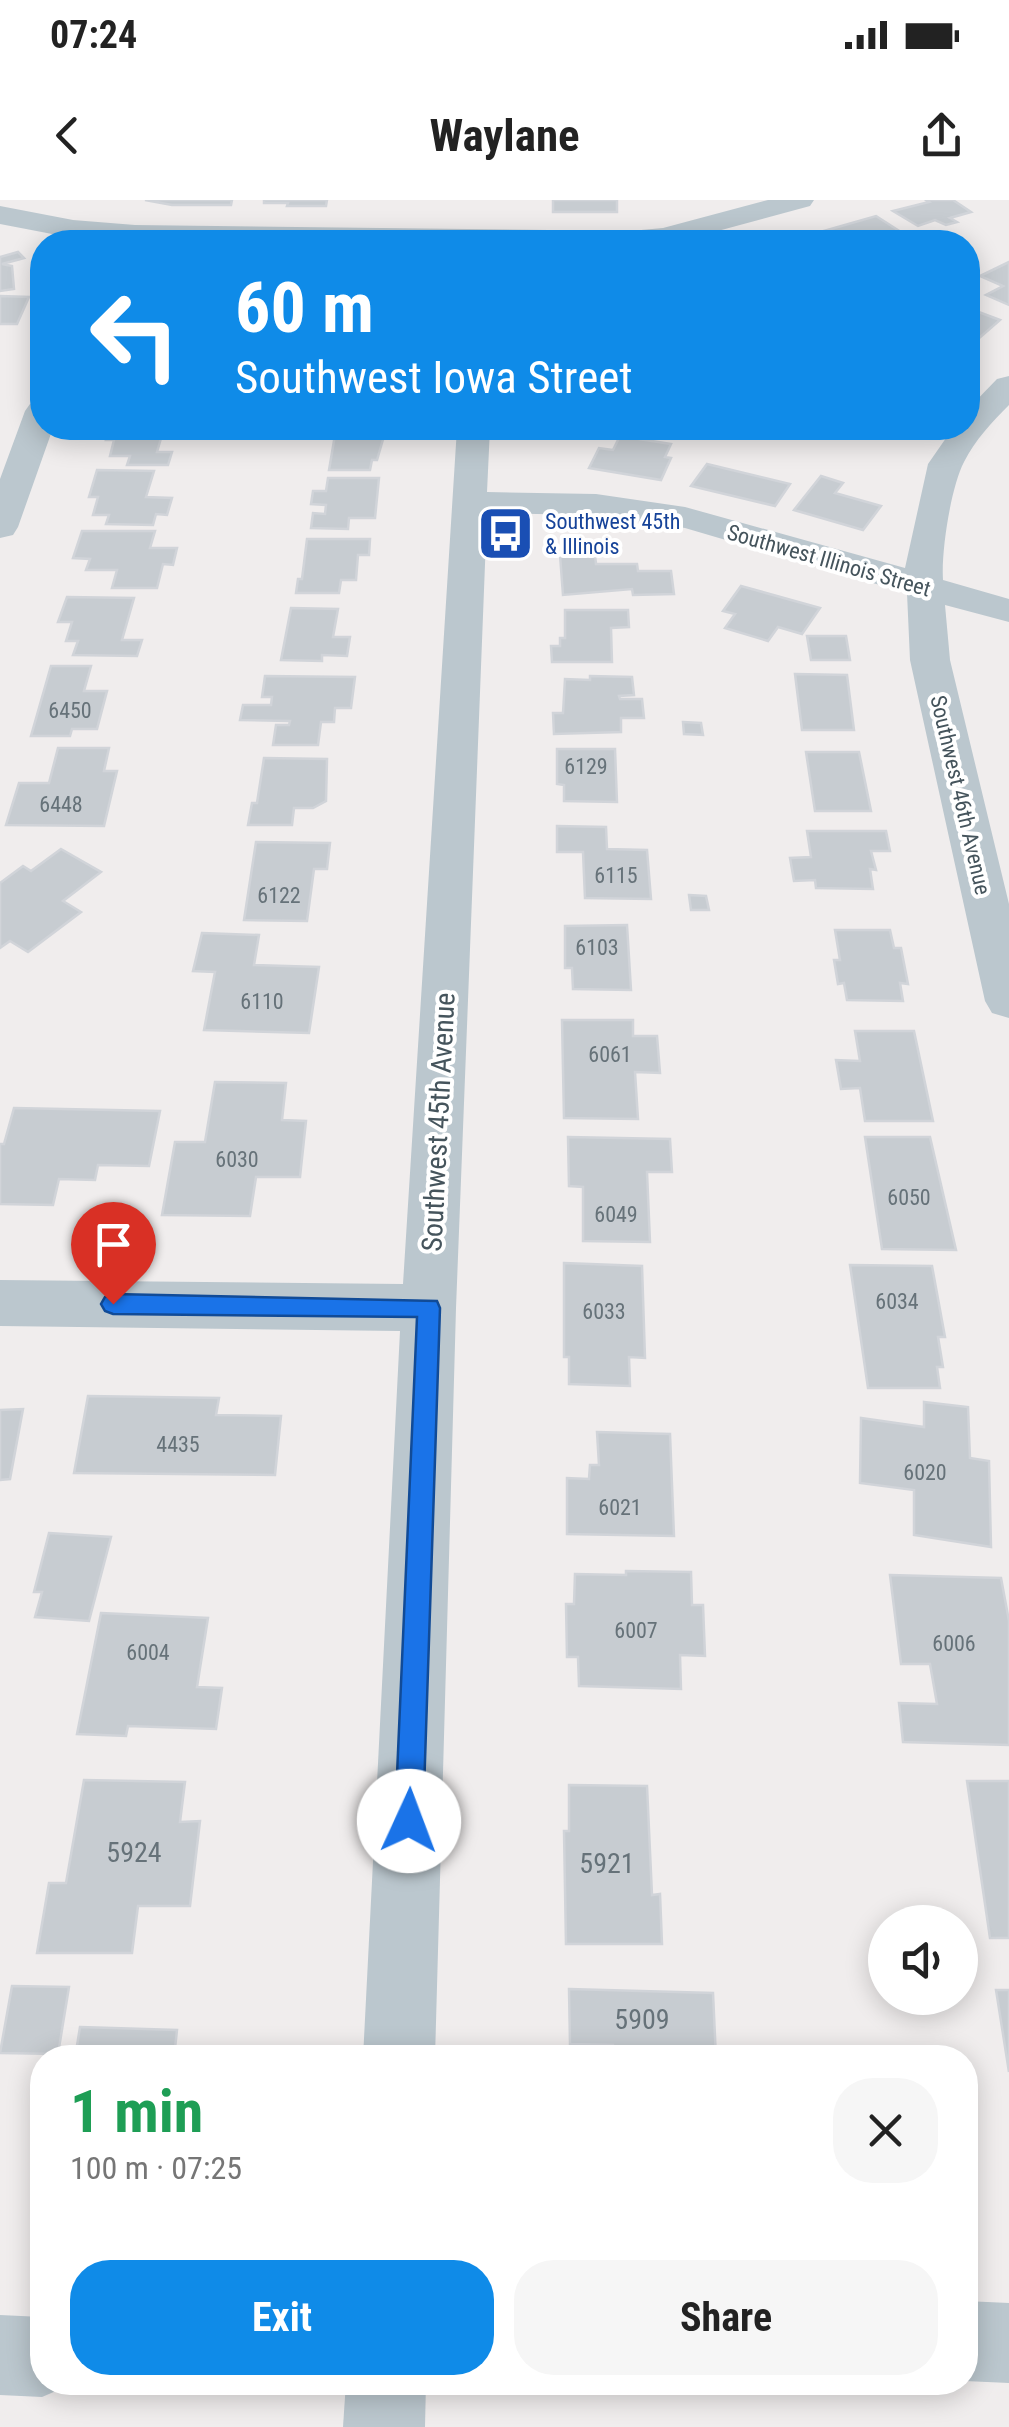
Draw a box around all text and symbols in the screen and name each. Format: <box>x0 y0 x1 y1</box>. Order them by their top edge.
text: 07:24 <box>50 13 137 57</box>
icon: back <box>40 108 95 163</box>
icon: share <box>914 108 969 163</box>
text: Waylane <box>429 109 580 162</box>
text: 60 m <box>235 267 374 349</box>
icon: left <box>70 270 200 400</box>
text: Southwest Iowa Street <box>235 351 633 404</box>
bus stop icon: Southwest 45th & Illinois <box>476 504 536 564</box>
place label: Southwest 45th & Illinois <box>545 509 680 559</box>
street label: Southwest Illinois Street <box>724 519 933 602</box>
street label: Southwest 46th Avenue <box>925 693 996 897</box>
house number: 6450 <box>48 698 92 723</box>
house number: 6129 <box>564 754 608 779</box>
house number: 6448 <box>39 792 83 817</box>
house number: 6115 <box>594 863 638 888</box>
house number: 6122 <box>257 883 301 908</box>
house number: 6103 <box>575 935 619 960</box>
house number: 6110 <box>240 989 284 1014</box>
street label: Southwest 45th Avenue <box>415 992 462 1252</box>
house number: 6061 <box>588 1042 632 1067</box>
house number: 6030 <box>215 1147 259 1172</box>
house number: 6050 <box>887 1185 931 1210</box>
pin <box>71 1202 156 1305</box>
house number: 6049 <box>594 1202 638 1227</box>
icon: arrive <box>86 1217 141 1272</box>
house number: 6034 <box>875 1289 919 1314</box>
house number: 6033 <box>582 1299 626 1324</box>
house number: 4435 <box>156 1432 200 1457</box>
house number: 6020 <box>903 1460 947 1485</box>
house number: 6021 <box>598 1495 642 1520</box>
house number: 6007 <box>614 1618 658 1643</box>
house number: 6006 <box>932 1631 976 1656</box>
house number: 6004 <box>126 1640 170 1665</box>
position arrow <box>357 1769 461 1873</box>
house number: 5924 <box>106 1836 162 1869</box>
house number: 5921 <box>579 1847 635 1880</box>
map controls <box>868 1905 978 2015</box>
button: sound <box>868 1905 978 2015</box>
house number: 5909 <box>614 2003 670 2036</box>
text: 1 min <box>70 2076 203 2147</box>
button: close <box>833 2078 938 2183</box>
text: 100 m · 07:25 <box>70 2149 242 2187</box>
button: Exit <box>70 2260 494 2375</box>
button: Share <box>514 2260 938 2375</box>

